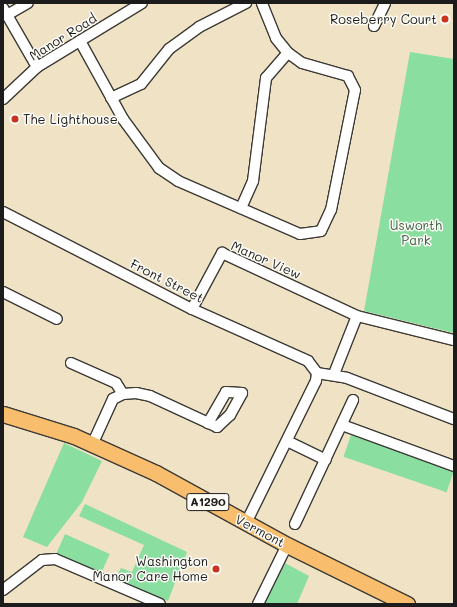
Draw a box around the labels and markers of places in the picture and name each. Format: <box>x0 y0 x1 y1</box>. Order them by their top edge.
place label: Roseberry Court <box>330 11 437 27</box>
marker: Roseberry Court <box>440 14 450 24</box>
place label: The Lighthouse <box>23 111 118 127</box>
marker: The Lighthouse <box>10 114 20 124</box>
place label: Washington Manor Care Home <box>92 554 208 585</box>
marker: Washington Manor Care Home <box>211 564 221 574</box>

